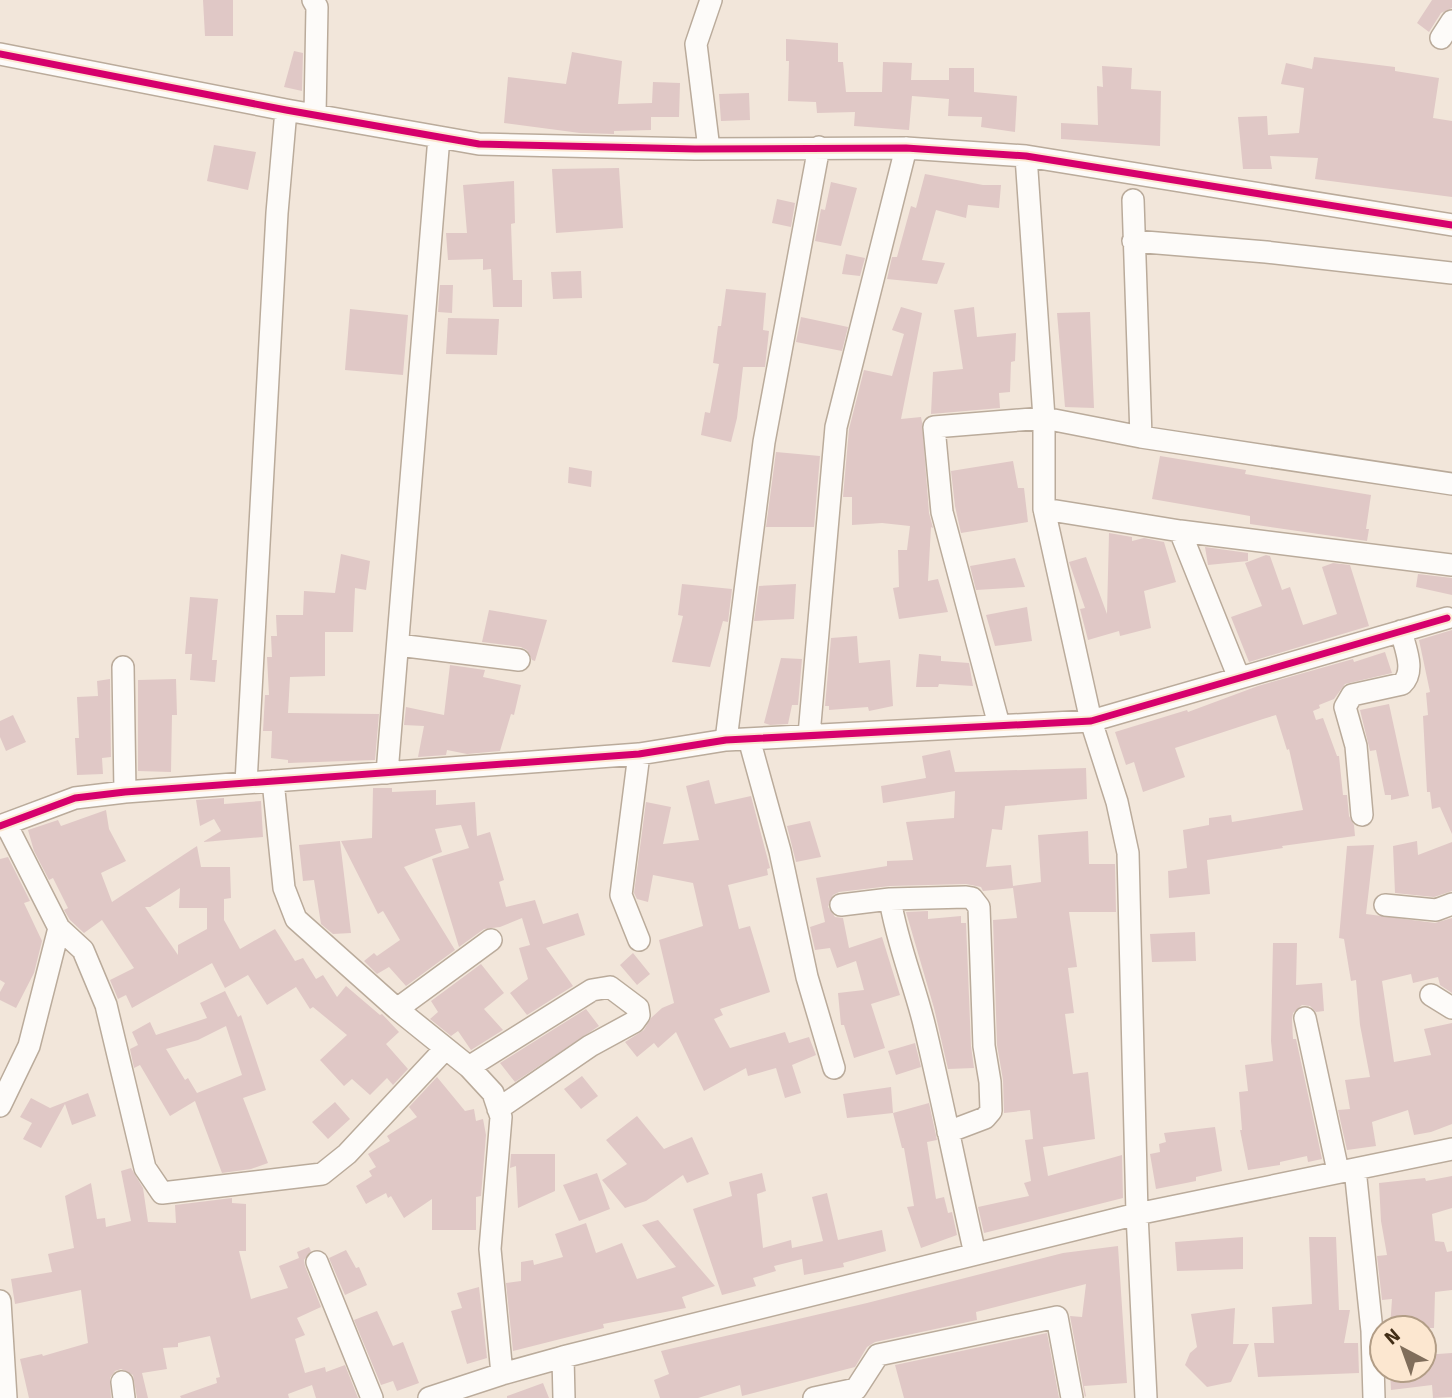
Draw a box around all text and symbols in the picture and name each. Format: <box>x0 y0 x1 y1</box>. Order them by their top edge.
north arrow <box>1368 1314 1438 1384</box>
text: N <box>1380 1324 1405 1350</box>

